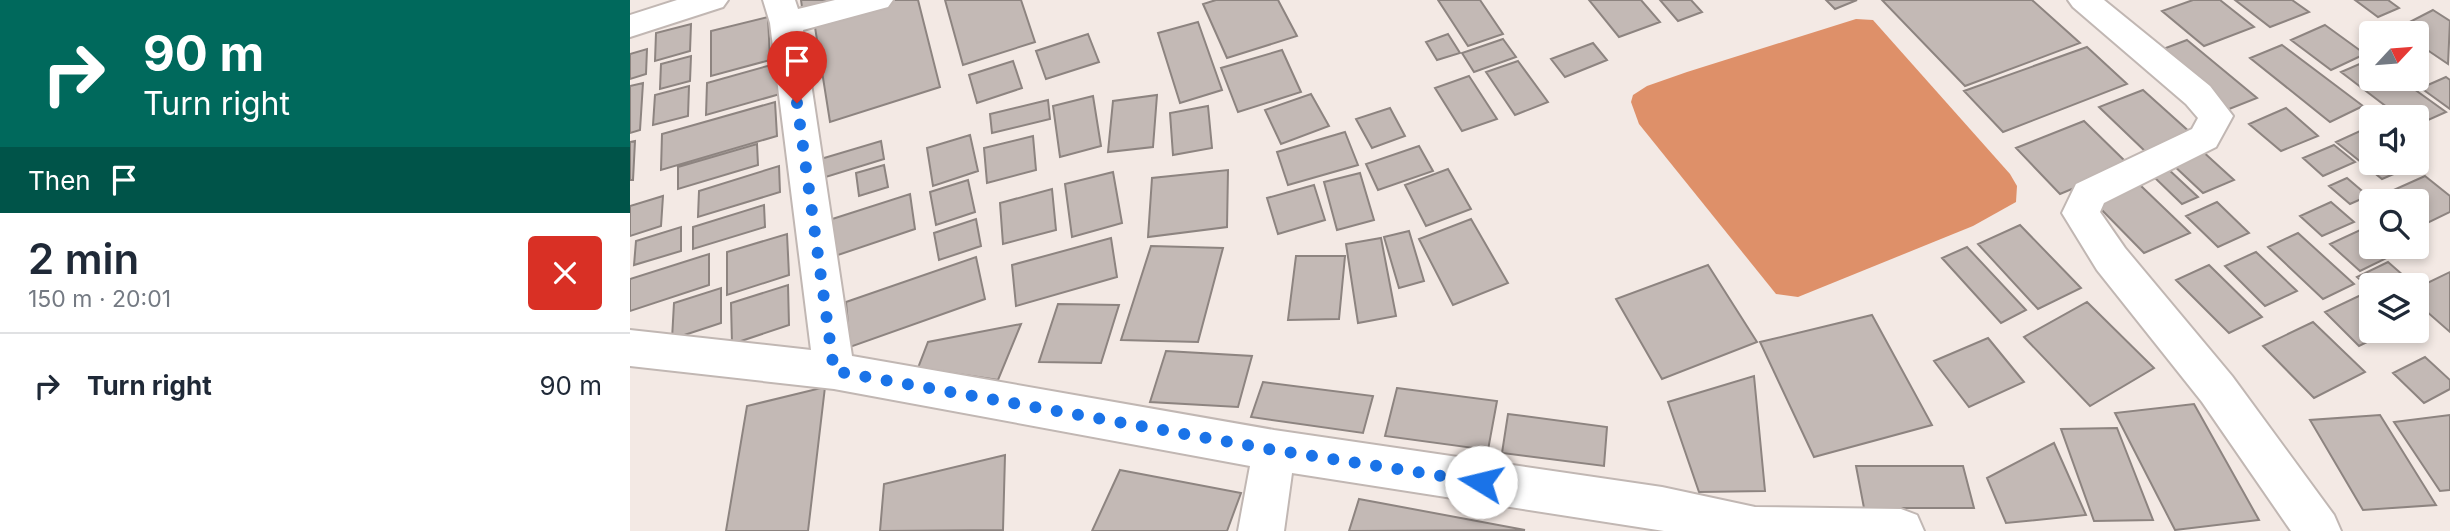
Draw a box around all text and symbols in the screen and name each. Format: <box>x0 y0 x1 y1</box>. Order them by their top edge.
north arrow <box>2359 21 2429 91</box>
map controls <box>2359 21 2429 343</box>
text: 90 m <box>143 24 264 83</box>
icon: right <box>28 28 119 119</box>
pin <box>767 31 827 103</box>
icon: arrive <box>778 42 816 80</box>
text: Turn right <box>143 84 290 123</box>
button: sound <box>2359 105 2429 175</box>
icon: arrive <box>105 161 143 199</box>
text: Then <box>28 165 91 196</box>
button: search <box>2359 189 2429 259</box>
text: 2 min <box>28 233 139 284</box>
button: close <box>528 236 602 310</box>
button: layers <box>2359 273 2429 343</box>
text: 150 m · 20:01 <box>28 285 171 313</box>
icon: right <box>28 367 66 405</box>
text: Turn right <box>87 370 212 401</box>
text: 90 m <box>539 370 602 401</box>
position arrow <box>1444 445 1518 519</box>

